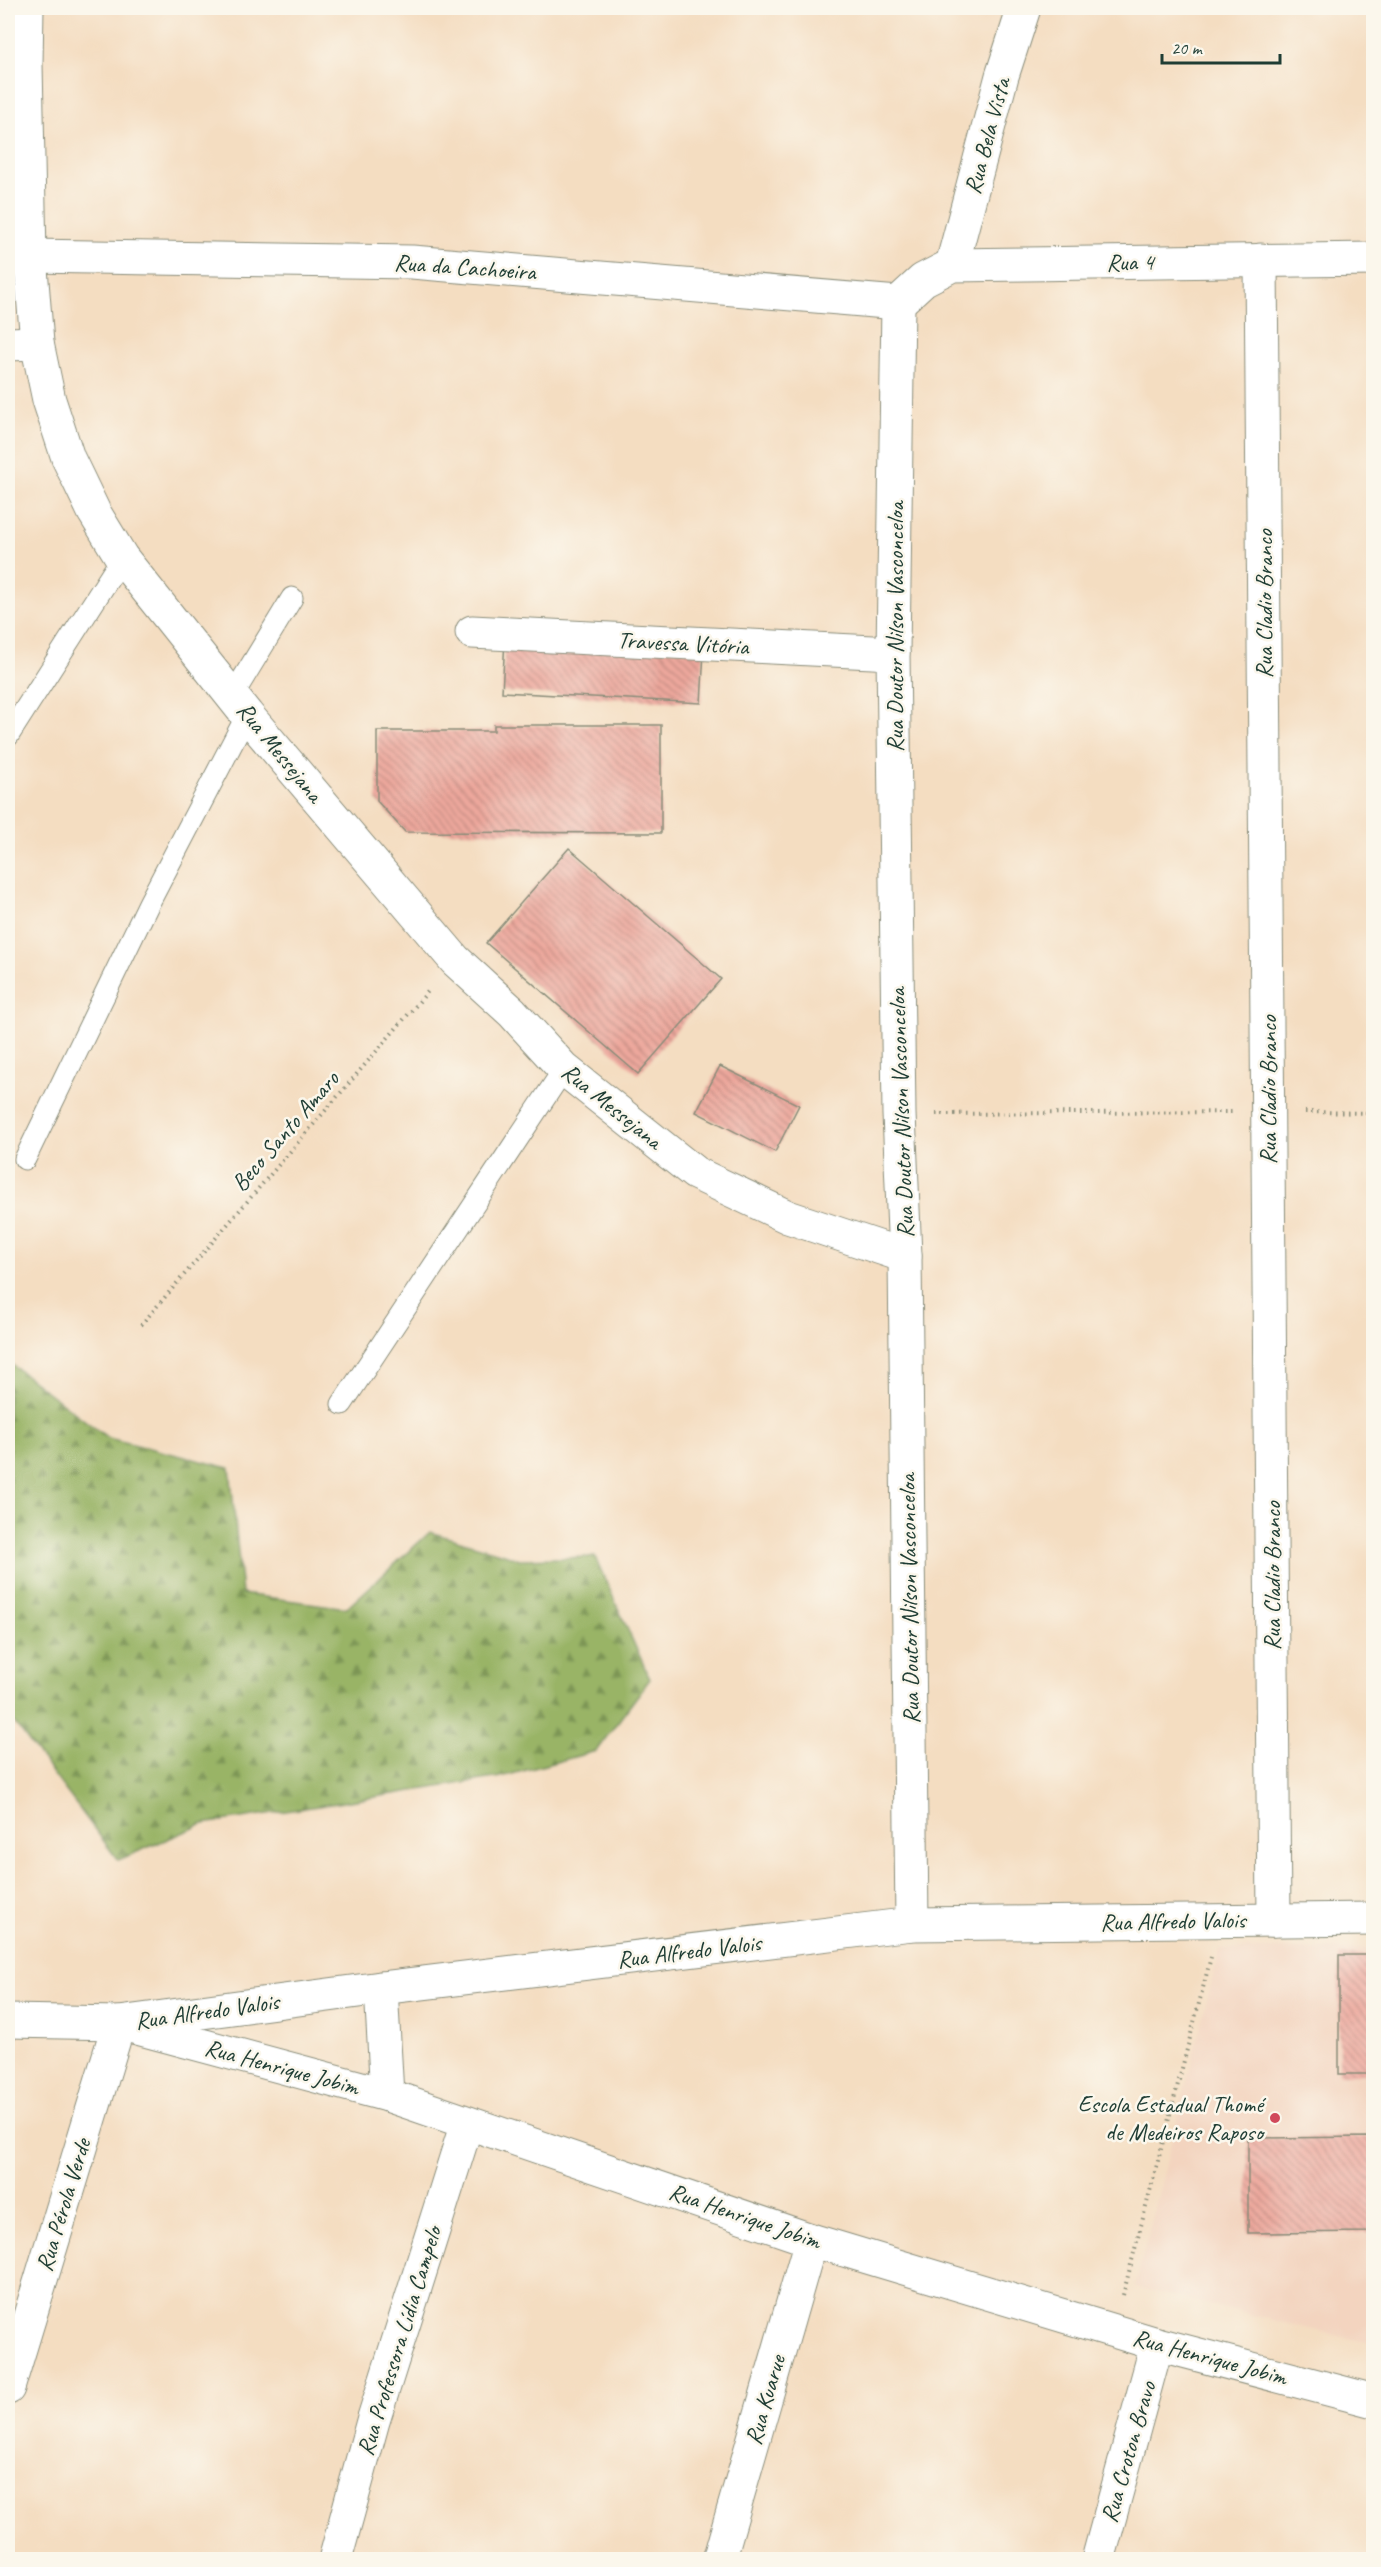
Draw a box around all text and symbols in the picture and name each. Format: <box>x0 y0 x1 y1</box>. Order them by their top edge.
scale bar <box>1162 27 1280 65</box>
text: 20 m <box>1171 37 1204 59</box>
street label: Rua Bela Vista <box>957 72 1017 197</box>
street label: Rua da Cachoeira <box>393 247 538 287</box>
street label: Rua 4 <box>1106 247 1156 277</box>
street label: Rua Doutor Nilson Vasconceloa <box>880 500 910 752</box>
street label: Rua Cladio Branco <box>1249 528 1279 678</box>
street label: Travessa Vitória <box>617 625 751 661</box>
street label: Rua Messejana <box>230 696 331 810</box>
street label: Rua Doutor Nilson Vasconceloa <box>882 985 920 1239</box>
street label: Rua Cladio Branco <box>1253 1014 1283 1164</box>
street label: Rua Messejana <box>556 1056 670 1157</box>
street label: Beco Santo Amaro <box>225 1063 346 1197</box>
street label: Rua Doutor Nilson Vasconceloa <box>892 1471 926 1724</box>
street label: Rua Cladio Branco <box>1257 1500 1287 1650</box>
street label: Rua Alfredo Valois <box>1100 1905 1248 1937</box>
street label: Rua Alfredo Valois <box>615 1927 765 1975</box>
street label: Rua Alfredo Valois <box>133 1986 283 2036</box>
street label: Rua Henrique Jobim <box>202 2032 364 2102</box>
place label: Escola Estadual Thomé de Medeiros Raposo <box>1078 2089 1267 2147</box>
marker: Escola Estadual Thomé de Medeiros Raposo <box>1268 2111 1282 2125</box>
street label: Rua Pérola Verde <box>29 2133 98 2275</box>
street label: Rua Henrique Jobim <box>665 2176 826 2256</box>
street label: Rua Professora Lídia Campelo <box>350 2220 449 2459</box>
street label: Rua Henrique Jobim <box>1130 2322 1292 2392</box>
street label: Rua Kuarue <box>738 2350 793 2448</box>
street label: Rua Croton Bravo <box>1094 2377 1163 2526</box>

